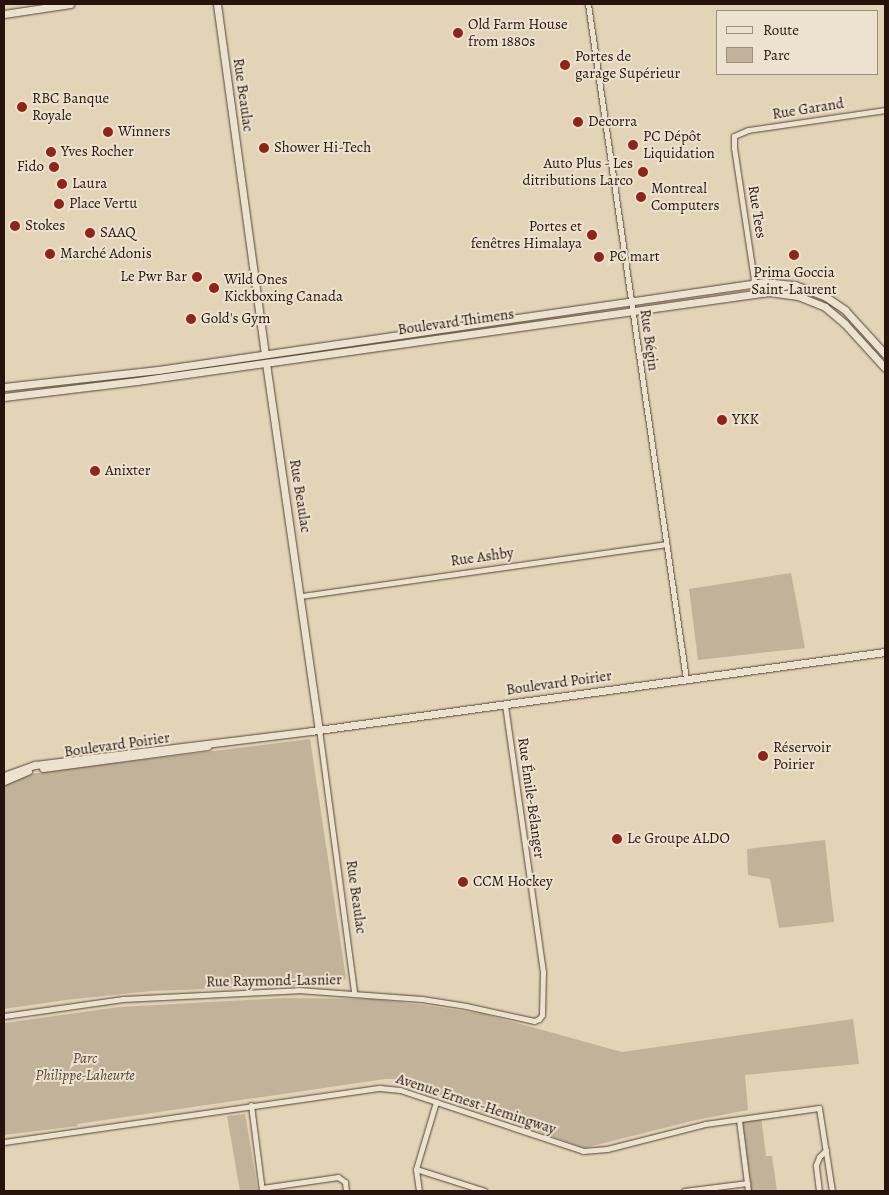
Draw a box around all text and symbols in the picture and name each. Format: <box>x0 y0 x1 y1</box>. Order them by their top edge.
legend <box>716 10 879 75</box>
place label: Old Farm House from 1880s <box>468 15 568 50</box>
text: Route <box>763 20 799 40</box>
marker: Old Farm House from 1880s <box>452 27 464 39</box>
text: Parc <box>763 45 790 65</box>
place label: Portes de garage Supérieur <box>575 47 680 82</box>
street label: Rue Beaulac <box>229 57 257 133</box>
marker: Portes de garage Supérieur <box>559 59 571 71</box>
place label: RBC Banque Royale <box>32 89 109 124</box>
street label: Rue Garand <box>771 94 845 124</box>
marker: RBC Banque Royale <box>16 101 28 113</box>
place label: Decorra <box>588 113 637 131</box>
marker: Decorra <box>572 116 584 128</box>
place label: Winners <box>118 123 171 141</box>
marker: Winners <box>102 126 114 138</box>
place label: PC Dépôt Liquidation <box>643 127 715 162</box>
place label: Shower Hi-Tech <box>274 139 371 157</box>
marker: PC Dépôt Liquidation <box>627 139 639 151</box>
marker: Shower Hi-Tech <box>258 142 270 154</box>
place label: Yves Rocher <box>61 143 134 161</box>
marker: Yves Rocher <box>45 146 57 158</box>
place label: Auto Plus - Les ditributions Larco <box>522 154 633 189</box>
place label: Fido <box>17 158 44 176</box>
marker: Fido <box>48 161 60 173</box>
marker: Auto Plus - Les ditributions Larco <box>637 166 649 178</box>
place label: Laura <box>72 175 107 193</box>
marker: Laura <box>56 178 68 190</box>
place label: Montreal Computers <box>651 179 720 214</box>
street label: Rue Tees <box>744 184 770 240</box>
marker: Montreal Computers <box>635 191 647 203</box>
place label: Place Vertu <box>69 195 137 213</box>
marker: Place Vertu <box>53 198 65 210</box>
place label: Stokes <box>25 217 65 235</box>
place label: Portes et fenêtres Himalaya <box>471 217 582 252</box>
marker: Stokes <box>9 220 21 232</box>
place label: SAAQ <box>100 224 136 242</box>
marker: SAAQ <box>84 227 96 239</box>
marker: Portes et fenêtres Himalaya <box>586 229 598 241</box>
place label: Marché Adonis <box>60 245 152 263</box>
marker: Marché Adonis <box>44 248 56 260</box>
place label: PC mart <box>609 248 660 266</box>
marker: Prima Goccia Saint-Laurent <box>788 249 800 261</box>
marker: PC mart <box>593 251 605 263</box>
place label: Prima Goccia Saint-Laurent <box>751 263 837 298</box>
place label: Le Pwr Bar <box>120 268 187 286</box>
place label: Wild Ones Kickboxing Canada <box>224 270 343 305</box>
marker: Le Pwr Bar <box>191 271 203 283</box>
marker: Wild Ones Kickboxing Canada <box>208 282 220 294</box>
street label: Boulevard Thimens <box>397 305 515 339</box>
street label: Rue Bégin <box>636 308 662 372</box>
place label: Gold's Gym <box>201 310 270 328</box>
marker: Gold's Gym <box>185 313 197 325</box>
place label: YKK <box>732 411 759 429</box>
marker: YKK <box>716 414 728 426</box>
street label: Rue Beaulac <box>285 458 315 534</box>
place label: Anixter <box>105 462 150 480</box>
marker: Anixter <box>89 465 101 477</box>
street label: Rue Ashby <box>449 544 515 570</box>
street label: Boulevard Poirier <box>505 667 613 699</box>
street label: Boulevard Poirier <box>63 729 171 761</box>
street label: Rue Émile-Bélanger <box>514 737 548 859</box>
place label: Réservoir Poirier <box>773 738 831 773</box>
marker: Réservoir Poirier <box>757 750 769 762</box>
place label: Le Groupe ALDO <box>627 830 730 848</box>
marker: Le Groupe ALDO <box>611 833 623 845</box>
street label: Rue Beaulac <box>342 859 370 935</box>
place label: CCM Hockey <box>473 873 553 891</box>
marker: CCM Hockey <box>457 876 469 888</box>
street label: Rue Raymond-Lasnier <box>206 971 342 991</box>
park label: Parc Philippe-Laheurte <box>35 1049 135 1084</box>
street label: Avenue Ernest-Hemingway <box>394 1070 558 1138</box>

